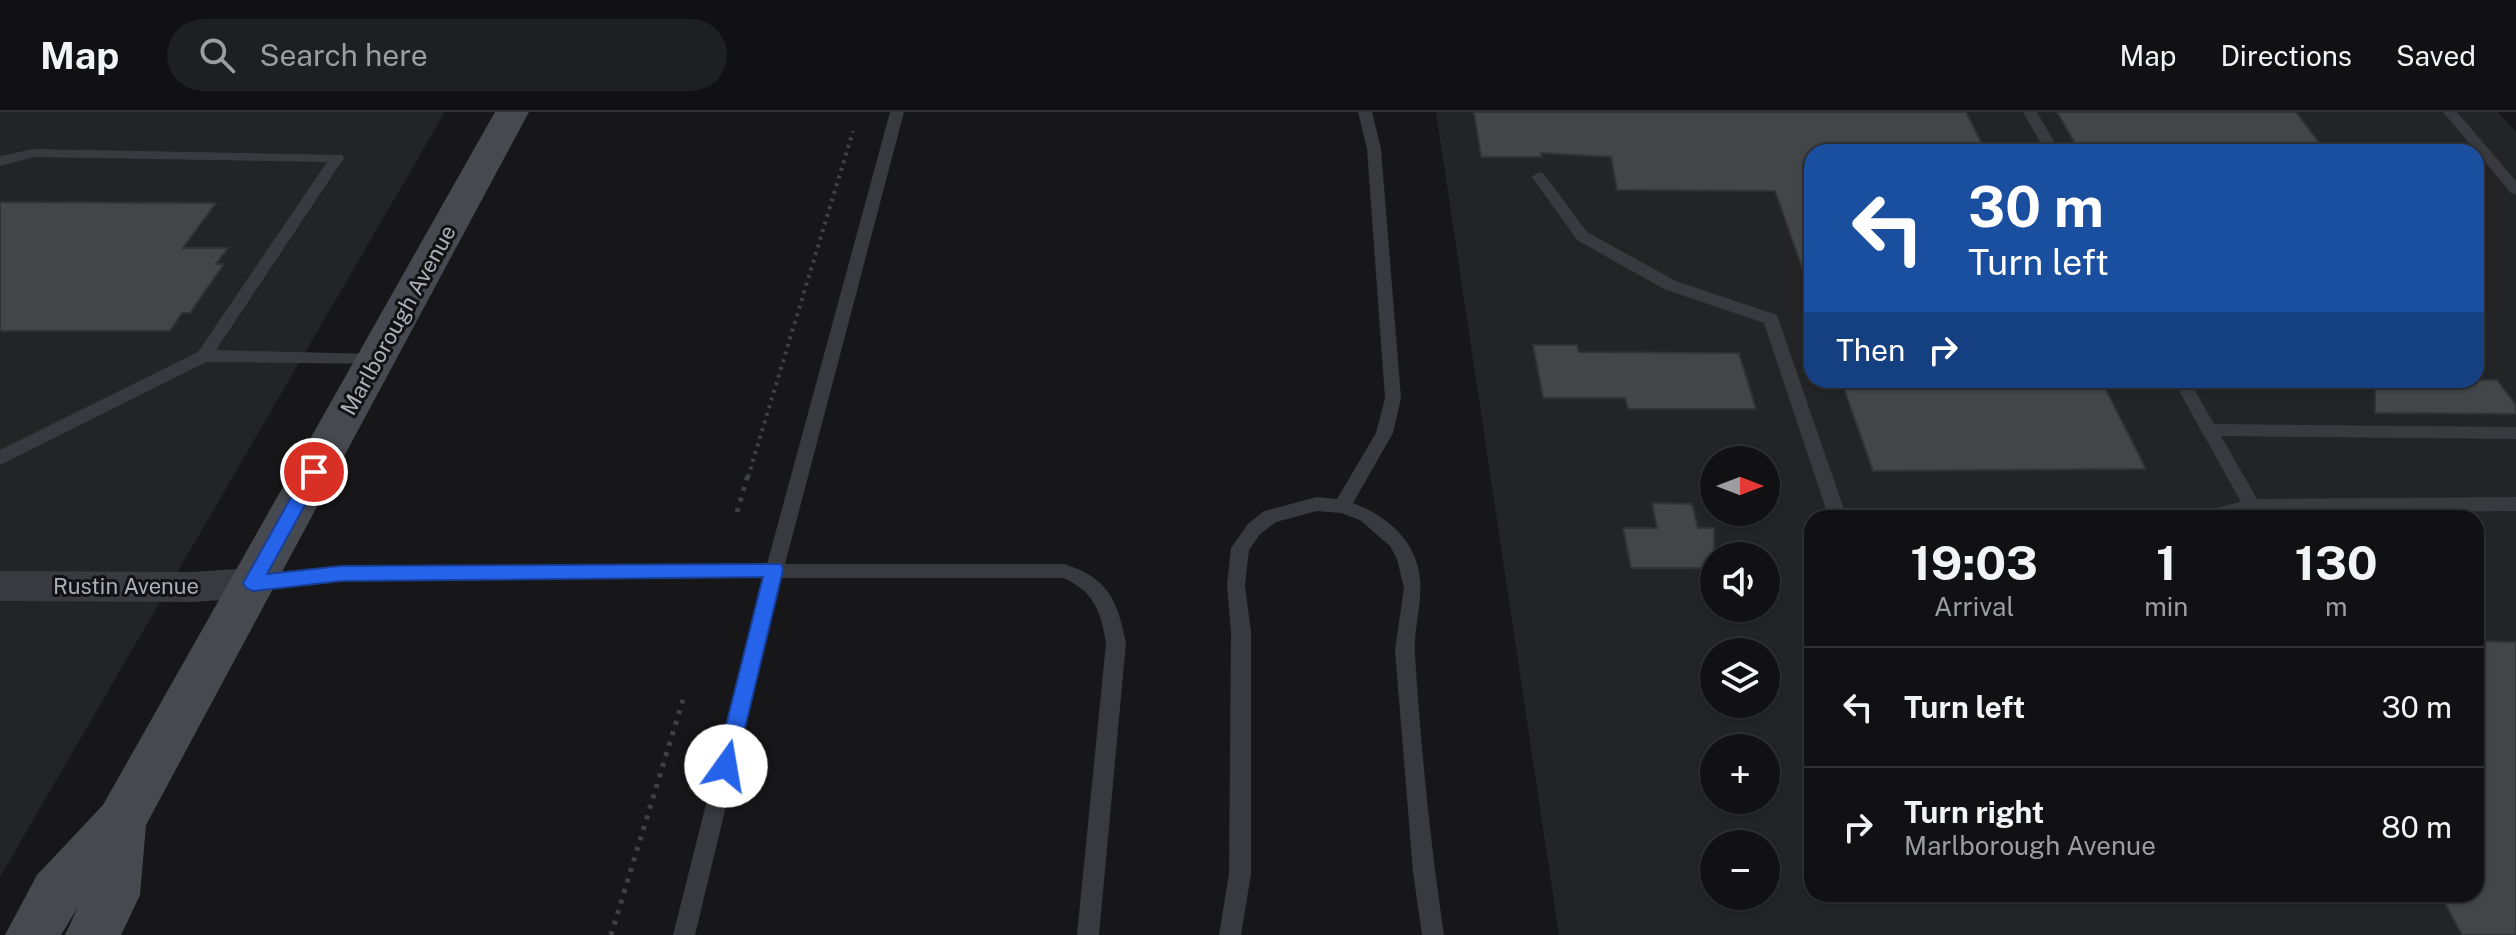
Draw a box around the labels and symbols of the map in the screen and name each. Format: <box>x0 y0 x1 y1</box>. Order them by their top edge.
street label: Marlborough Avenue <box>335 220 461 420</box>
pin <box>280 438 348 506</box>
north arrow <box>1700 446 1780 526</box>
street label: Rustin Avenue <box>53 573 199 599</box>
position arrow <box>684 724 768 808</box>

